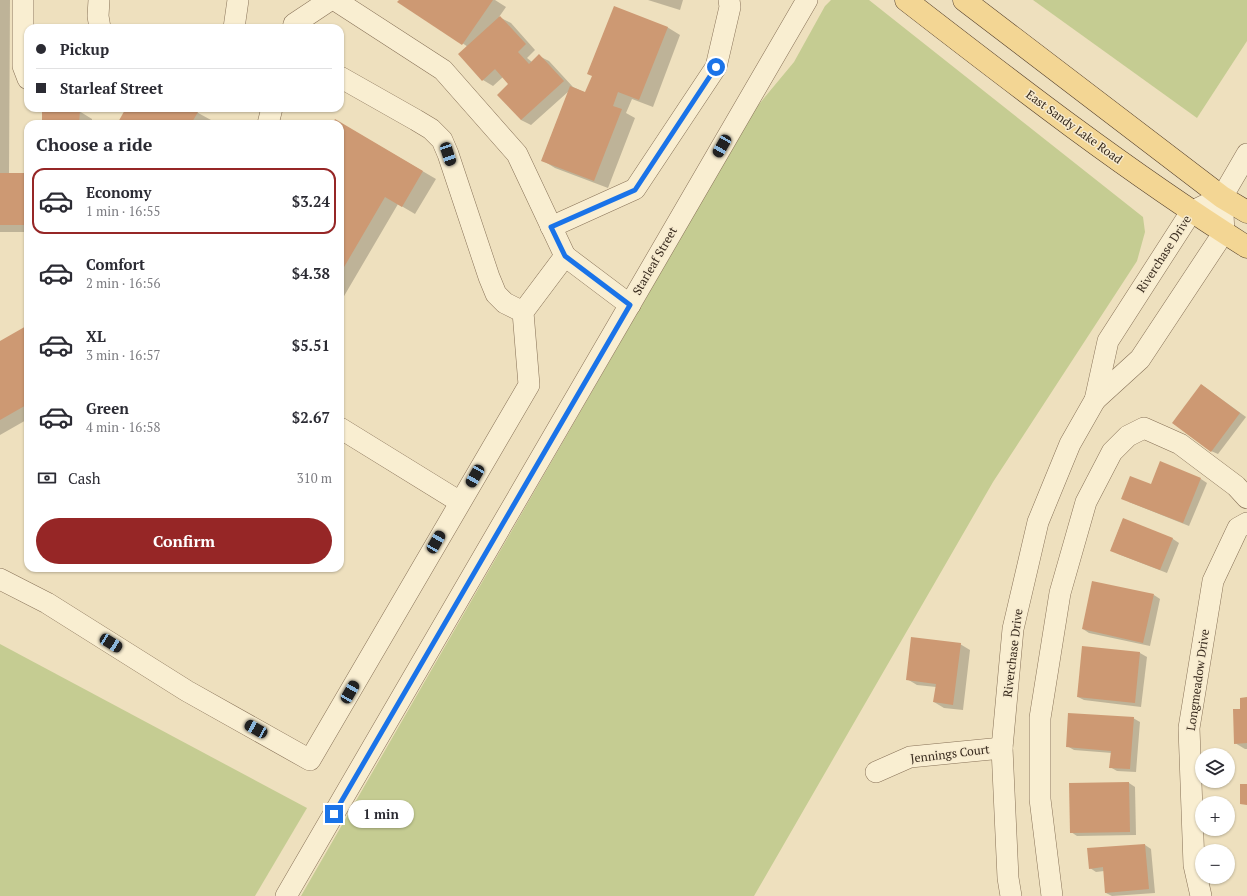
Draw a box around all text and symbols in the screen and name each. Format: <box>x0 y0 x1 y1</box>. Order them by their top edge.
text: Pickup <box>60 39 109 59</box>
route start <box>707 58 725 76</box>
text: Starleaf Street <box>60 78 163 98</box>
street label: East Sandy Lake Road <box>1023 87 1126 167</box>
text: Choose a ride <box>36 132 152 156</box>
car <box>711 133 733 159</box>
car <box>439 141 457 167</box>
text: Economy <box>86 182 151 202</box>
icon: car <box>38 183 74 219</box>
text: $3.24 <box>292 191 330 211</box>
text: 1 min · 16:55 <box>86 202 160 220</box>
street label: Riverchase Drive <box>1133 212 1194 295</box>
street label: Starleaf Street <box>629 223 680 298</box>
text: Comfort <box>86 254 145 274</box>
icon: car <box>38 255 74 291</box>
text: $4.38 <box>292 263 330 283</box>
text: 2 min · 16:56 <box>86 274 160 292</box>
text: XL <box>86 326 106 346</box>
icon: car <box>38 327 74 363</box>
text: $5.51 <box>292 335 330 355</box>
text: 3 min · 16:57 <box>86 346 160 364</box>
text: Green <box>86 398 129 418</box>
icon: car <box>38 399 74 435</box>
text: $2.67 <box>292 407 330 427</box>
text: 4 min · 16:58 <box>86 418 160 436</box>
car <box>464 463 486 489</box>
icon: cash <box>36 467 58 489</box>
text: Cash <box>68 468 101 488</box>
text: 310 m <box>297 469 332 487</box>
button: Confirm <box>36 518 332 564</box>
car <box>425 529 447 555</box>
street label: Riverchase Drive <box>1000 608 1025 698</box>
street label: Longmeadow Drive <box>1183 628 1212 732</box>
car <box>98 632 124 654</box>
car <box>339 679 361 705</box>
car <box>243 718 269 740</box>
street label: Jennings Court <box>910 741 991 766</box>
map controls <box>1195 748 1235 884</box>
button: layers <box>1195 748 1235 788</box>
button: + <box>1195 796 1235 836</box>
callout: 1 min <box>348 800 414 828</box>
route end <box>325 805 343 823</box>
text: 1 min <box>363 805 399 823</box>
button: − <box>1195 844 1235 884</box>

